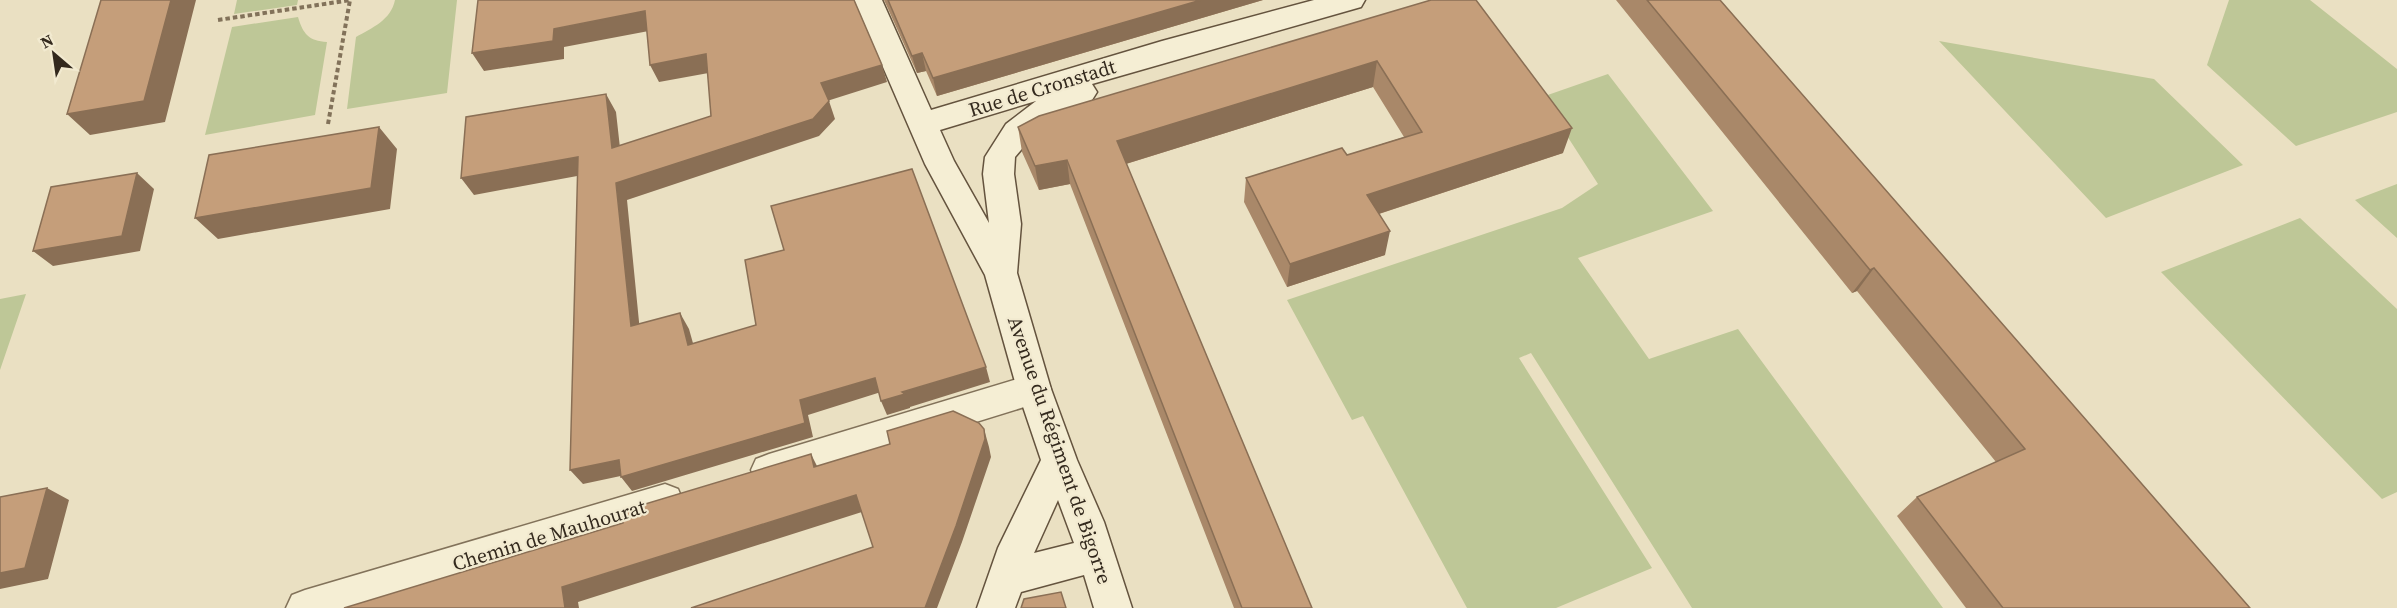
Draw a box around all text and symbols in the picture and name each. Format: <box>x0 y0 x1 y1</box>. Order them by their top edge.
north arrow <box>24 24 84 84</box>
text: N <box>36 28 57 53</box>
street label: Rue de Cronstadt <box>965 52 1119 124</box>
street label: Avenue du Régiment de Bigorre <box>1001 312 1119 588</box>
street label: Chemin de Mauhourat <box>449 492 650 578</box>

